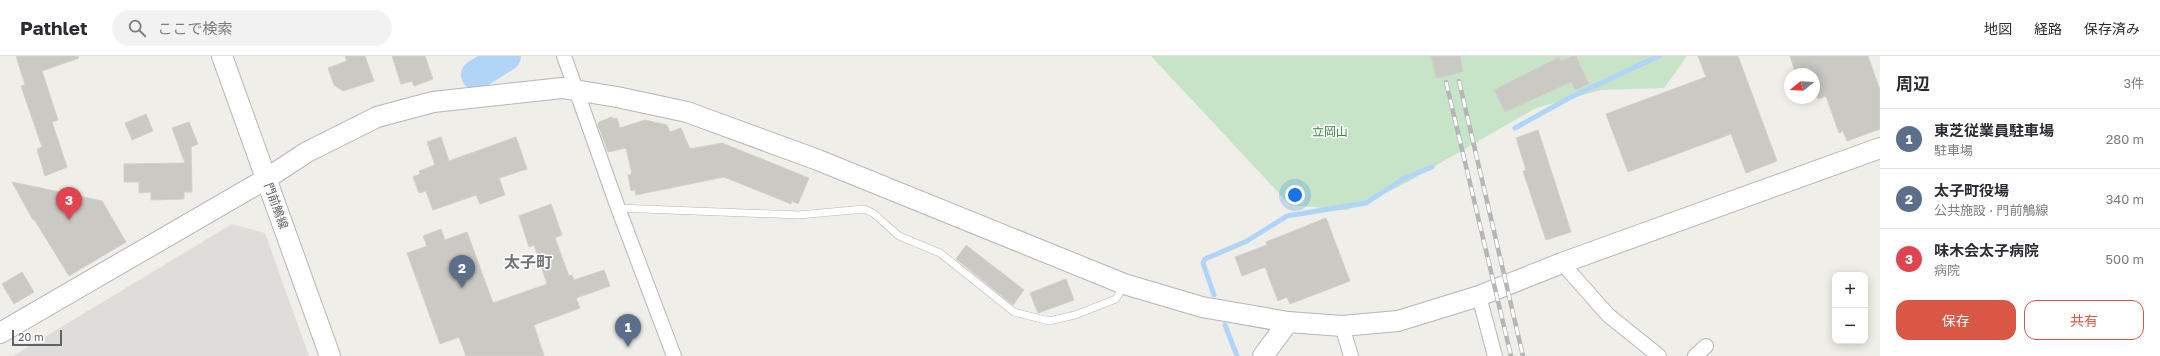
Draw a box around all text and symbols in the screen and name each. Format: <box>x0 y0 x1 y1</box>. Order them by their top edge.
search box <box>112 10 392 46</box>
text: Pathlet <box>20 16 88 39</box>
icon: search <box>126 17 148 39</box>
text: ここで検索 <box>158 19 233 37</box>
text: 地図 <box>1984 20 2012 37</box>
text: 経路 <box>2034 20 2062 37</box>
text: 保存済み <box>2084 20 2140 37</box>
north arrow <box>1784 68 1820 104</box>
text: 周辺 <box>1896 73 1930 94</box>
text: 3件 <box>2123 75 2144 91</box>
text: 東芝従業員駐車場 <box>1934 121 2054 139</box>
park label: 立岡山 <box>1312 124 1348 139</box>
text: 1 <box>1906 131 1912 147</box>
text: 280 m <box>2106 131 2144 147</box>
text: 駐車場 <box>1934 142 1973 158</box>
street label: 門前鵤線 <box>261 181 292 231</box>
text: 太子町役場 <box>1934 181 2009 199</box>
your location <box>1285 185 1305 205</box>
pin: 3 <box>56 187 82 220</box>
text: 2 <box>1905 191 1913 207</box>
text: 340 m <box>2106 191 2144 207</box>
text: 公共施設 · 門前鵤線 <box>1934 202 2048 218</box>
text: 味木会太子病院 <box>1934 241 2039 259</box>
text: 3 <box>1905 251 1913 267</box>
text: 500 m <box>2106 251 2144 267</box>
district label: 太子町 <box>504 252 552 272</box>
pin: 2 <box>449 255 475 288</box>
text: 病院 <box>1934 262 1960 278</box>
map controls <box>1832 272 1868 344</box>
button: + <box>1832 272 1868 308</box>
button: 保存 <box>1896 300 2016 340</box>
button: 共有 <box>2024 300 2144 340</box>
button: − <box>1832 308 1868 344</box>
pin: 1 <box>615 314 641 347</box>
scale bar <box>12 328 62 347</box>
text: 20 m <box>18 330 44 343</box>

